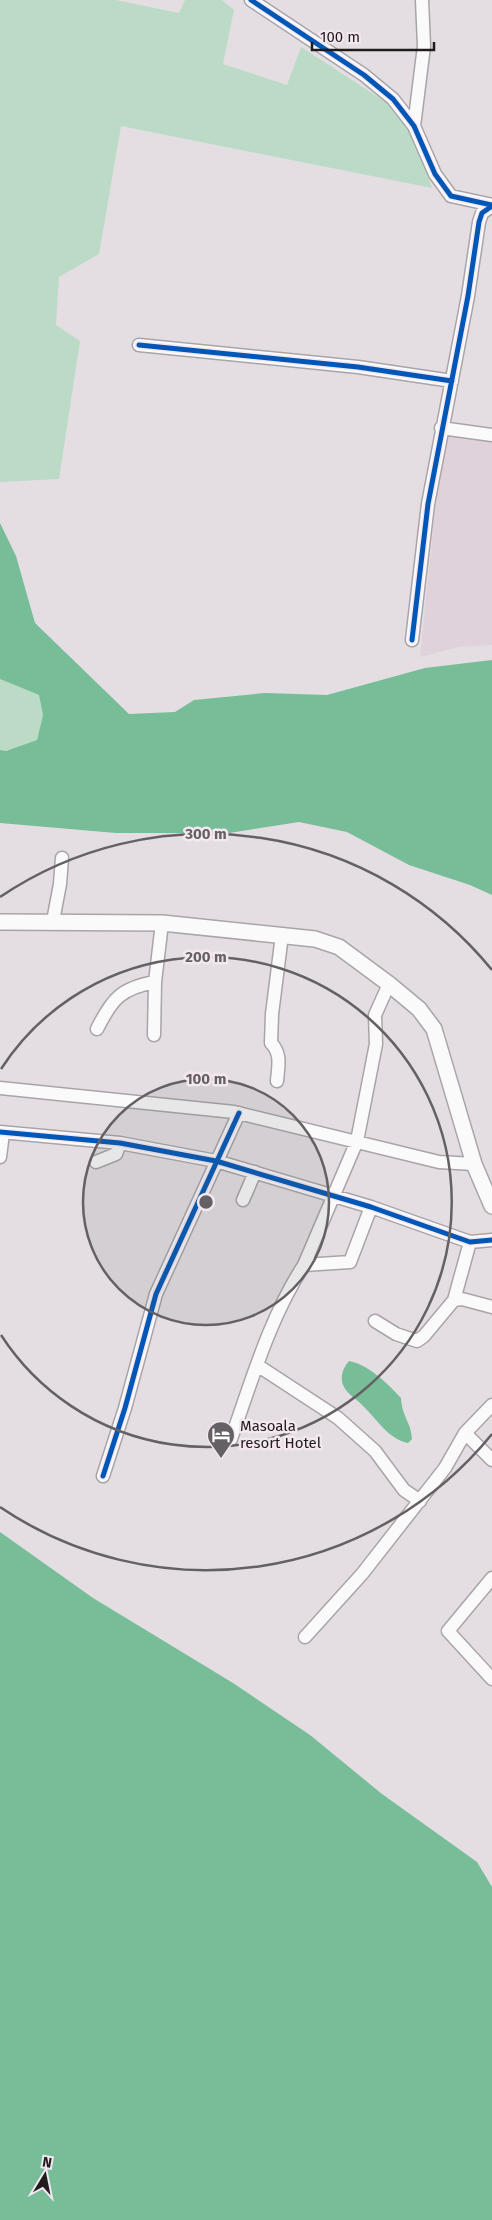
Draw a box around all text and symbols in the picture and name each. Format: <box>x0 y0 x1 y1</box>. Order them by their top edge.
scale bar <box>312 20 434 52</box>
text: 100 m <box>320 28 360 46</box>
text: 300 m <box>184 825 227 843</box>
text: 200 m <box>185 948 227 966</box>
text: 100 m <box>186 1070 226 1088</box>
centre of rings <box>197 1193 215 1211</box>
place label: Masoala resort Hotel <box>240 1417 322 1452</box>
hotel icon: Masoala resort Hotel <box>206 1420 236 1459</box>
north arrow <box>20 2150 70 2200</box>
text: N <box>41 2154 53 2172</box>

